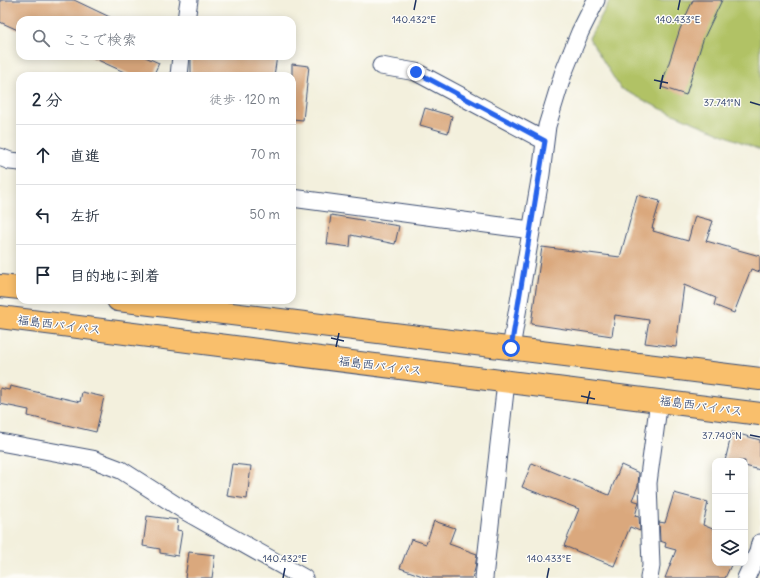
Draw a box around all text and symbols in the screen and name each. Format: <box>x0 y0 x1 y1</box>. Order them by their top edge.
text: 140.432°E <box>392 13 436 26</box>
text: 140.433°E <box>656 13 700 26</box>
search box <box>16 16 296 60</box>
icon: search <box>30 27 52 49</box>
text: ここで検索 <box>62 30 137 49</box>
route end <box>407 63 425 81</box>
text: 2 分 <box>32 89 62 111</box>
text: 徒歩 · 120 m <box>210 91 280 108</box>
text: 37.741°N <box>703 96 741 109</box>
icon: ahead <box>32 144 54 166</box>
text: 直進 <box>70 146 100 165</box>
text: 70 m <box>251 146 280 163</box>
icon: left <box>32 204 54 226</box>
text: 左折 <box>70 206 100 225</box>
text: 50 m <box>249 206 280 223</box>
icon: arrive <box>32 264 54 286</box>
text: 目的地に到着 <box>70 266 160 285</box>
street label: 福島西バイパス <box>17 312 102 337</box>
route start <box>502 339 520 357</box>
street label: 福島西バイパス <box>338 353 423 378</box>
street label: 福島西バイパス <box>659 392 744 419</box>
text: 37.740°N <box>702 429 742 442</box>
map controls <box>712 458 748 566</box>
button: + <box>712 458 748 494</box>
button: − <box>712 494 748 530</box>
button: layers <box>712 530 748 566</box>
text: 140.432°E <box>263 552 307 565</box>
text: 140.433°E <box>527 552 571 565</box>

